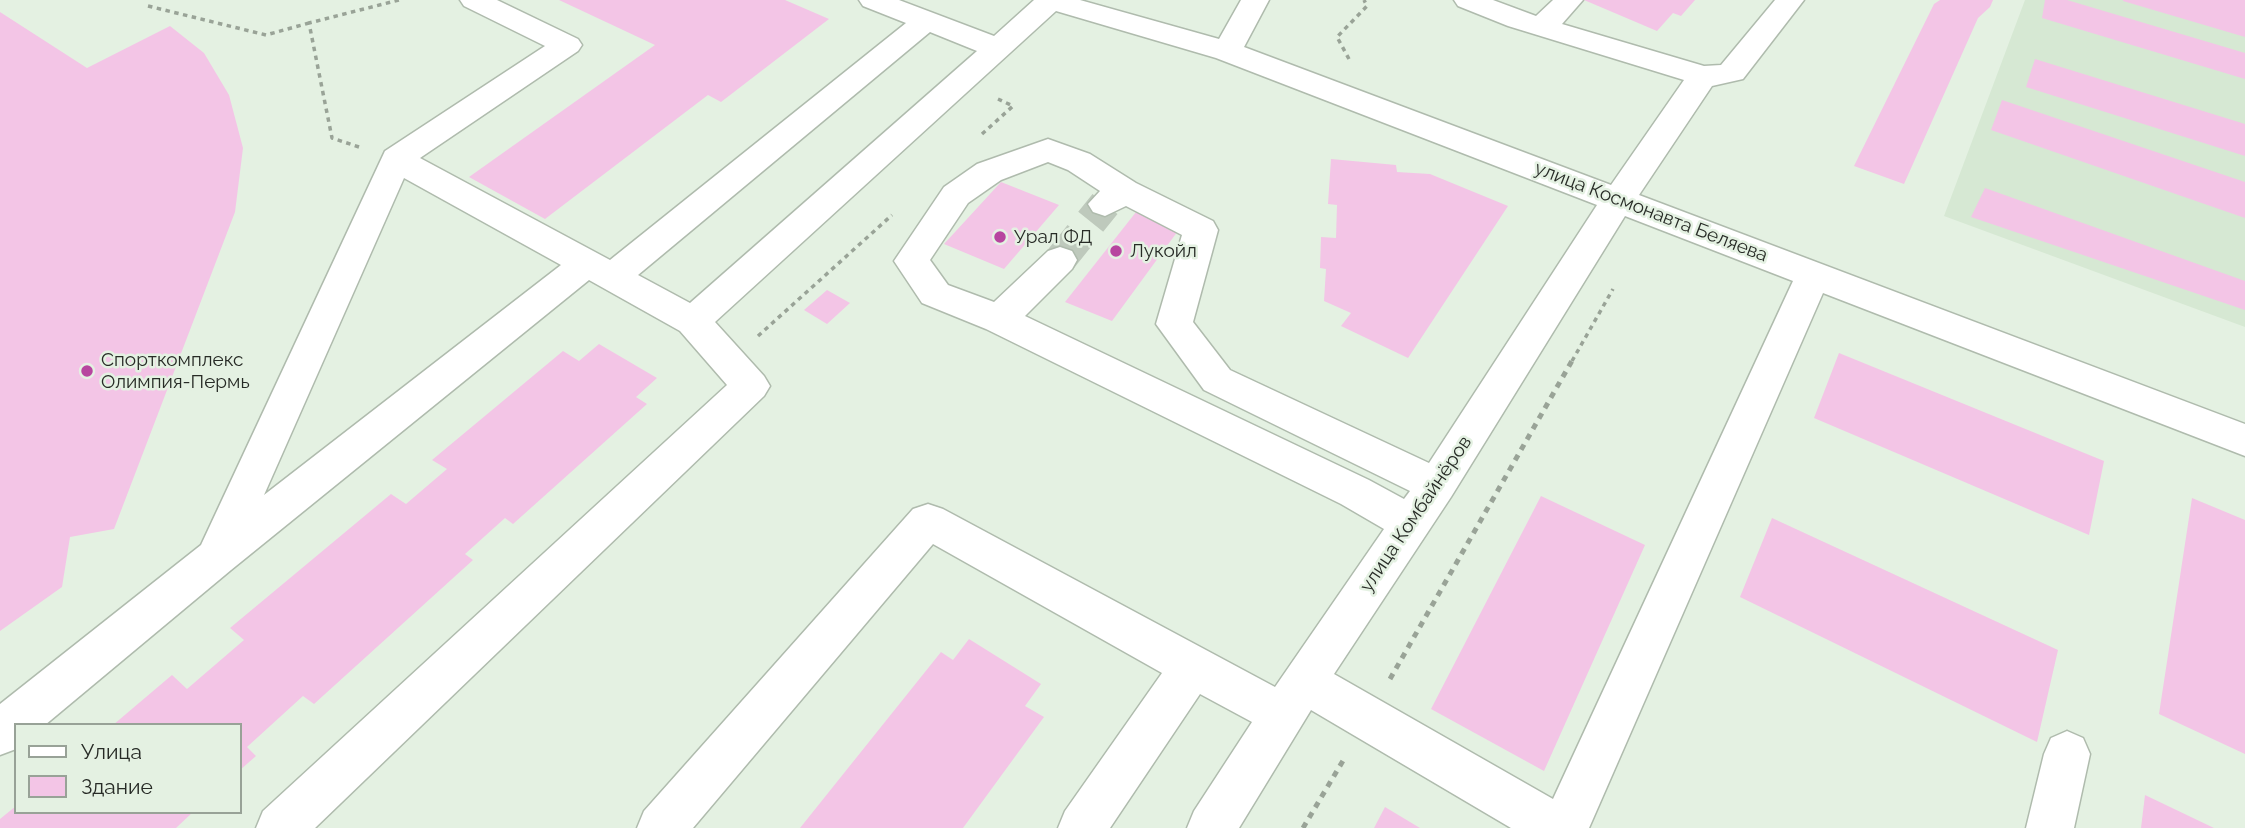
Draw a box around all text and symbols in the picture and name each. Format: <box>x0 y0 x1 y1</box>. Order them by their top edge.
street label: улица Космонавта Беляева <box>1531 157 1771 267</box>
place label: Урал ФД <box>1014 226 1092 248</box>
marker: Урал ФД <box>992 229 1008 245</box>
place label: Лукойл <box>1130 240 1197 262</box>
marker: Лукойл <box>1108 243 1124 259</box>
place label: Спорткомплекс Олимпия-Пермь <box>101 349 250 393</box>
marker: Спорткомплекс Олимпия-Пермь <box>79 363 95 379</box>
street label: улица Комбайнёров <box>1355 432 1477 596</box>
legend <box>14 723 242 814</box>
text: Улица <box>81 739 142 764</box>
text: Здание <box>81 774 153 799</box>

